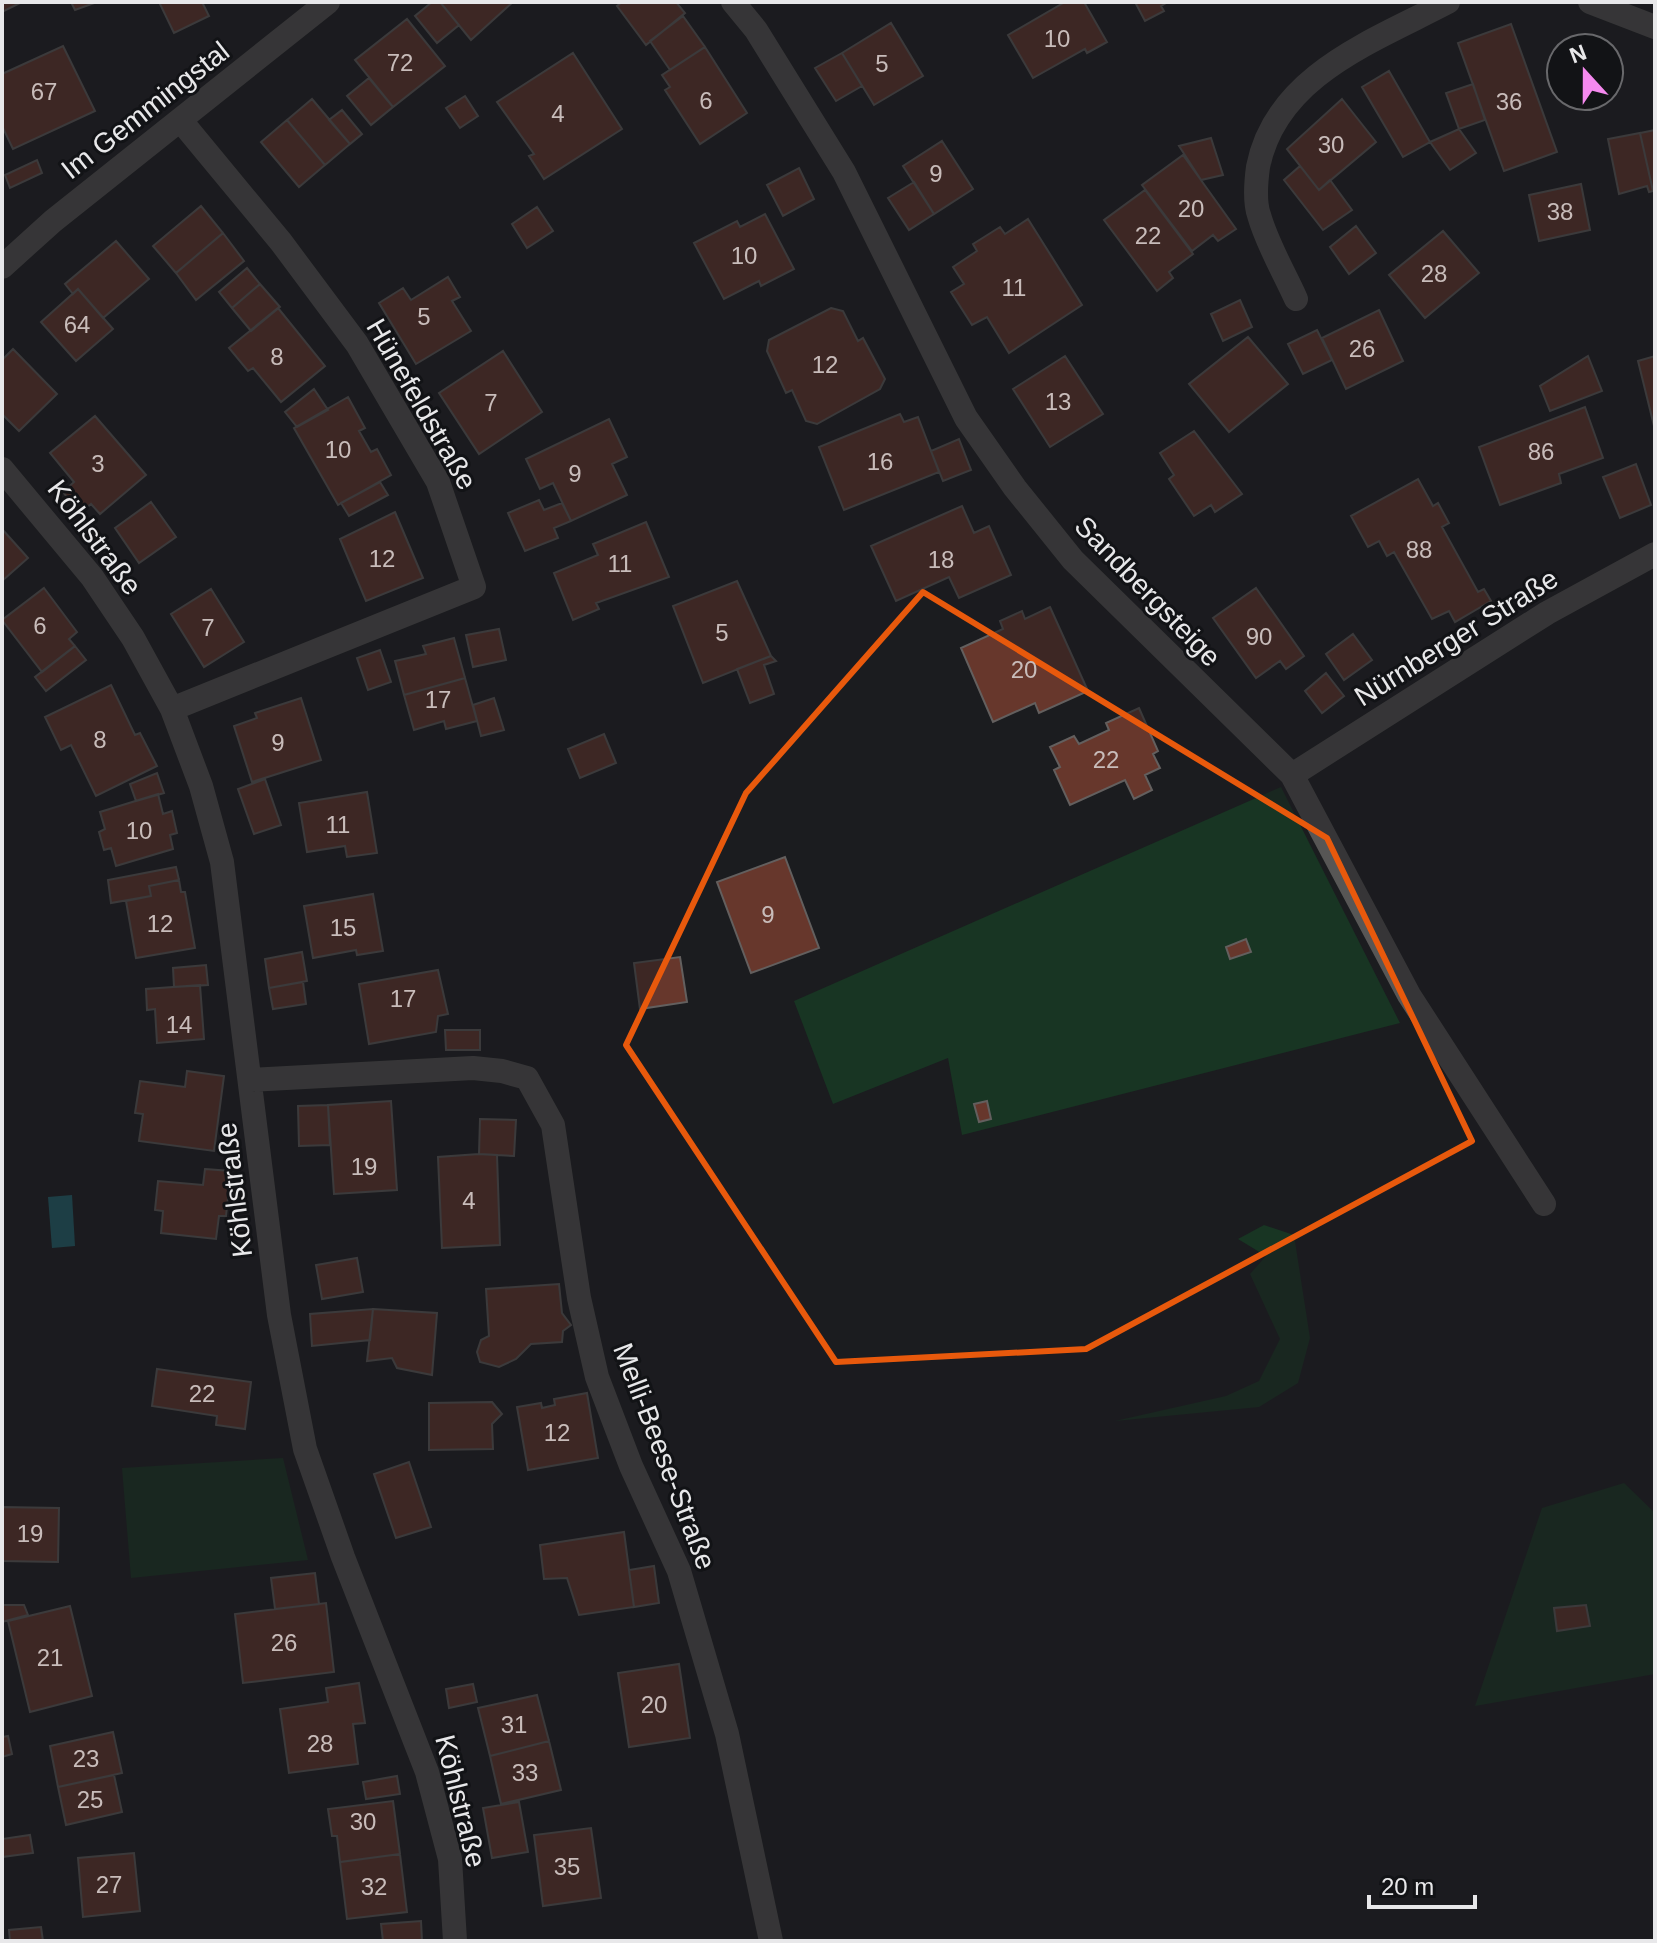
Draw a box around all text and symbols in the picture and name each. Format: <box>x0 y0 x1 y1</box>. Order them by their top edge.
house number: 10 <box>1044 25 1070 52</box>
north arrow <box>1545 32 1625 112</box>
street label: Im Gemmingstal <box>55 35 235 185</box>
text: N <box>1566 39 1590 68</box>
house number: 72 <box>387 49 413 76</box>
house number: 5 <box>875 50 889 77</box>
house number: 67 <box>31 78 57 105</box>
house number: 6 <box>699 87 713 114</box>
house number: 36 <box>1496 88 1522 115</box>
house number: 4 <box>551 100 565 127</box>
house number: 30 <box>1318 131 1344 158</box>
house number: 9 <box>929 160 943 187</box>
house number: 20 <box>1178 195 1204 222</box>
house number: 38 <box>1547 198 1573 225</box>
house number: 22 <box>1135 222 1161 249</box>
house number: 10 <box>731 242 757 269</box>
house number: 28 <box>1421 260 1447 287</box>
house number: 11 <box>1002 274 1026 301</box>
house number: 5 <box>417 303 431 330</box>
house number: 64 <box>64 311 90 338</box>
street label: Hünefeldstraße <box>360 314 483 495</box>
house number: 26 <box>1349 335 1375 362</box>
house number: 8 <box>270 343 284 370</box>
house number: 12 <box>812 351 838 378</box>
house number: 13 <box>1045 388 1071 415</box>
house number: 7 <box>484 389 498 416</box>
house number: 10 <box>325 436 351 463</box>
house number: 86 <box>1528 438 1554 465</box>
house number: 16 <box>867 448 893 475</box>
house number: 3 <box>91 450 105 477</box>
house number: 9 <box>568 460 582 487</box>
street label: Köhlstraße <box>41 474 148 601</box>
street label: Sandbergsteige <box>1068 510 1227 673</box>
house number: 88 <box>1406 536 1432 563</box>
house number: 12 <box>369 545 395 572</box>
house number: 18 <box>928 546 954 573</box>
house number: 11 <box>608 550 632 577</box>
street label: Nürnberger Straße <box>1349 562 1563 712</box>
house number: 6 <box>33 612 47 639</box>
house number: 7 <box>201 614 215 641</box>
house number: 5 <box>715 619 729 646</box>
house number: 90 <box>1246 623 1272 650</box>
house number: 20 <box>1011 656 1037 683</box>
house number: 17 <box>425 686 451 713</box>
house number: 8 <box>93 726 107 753</box>
house number: 9 <box>271 729 285 756</box>
house number: 22 <box>1093 746 1119 773</box>
house number: 11 <box>326 811 350 838</box>
house number: 10 <box>126 817 152 844</box>
house number: 9 <box>761 901 775 928</box>
house number: 12 <box>147 910 173 937</box>
house number: 15 <box>330 914 356 941</box>
house number: 17 <box>390 985 416 1012</box>
house number: 14 <box>166 1011 192 1038</box>
street label: Köhlstraße <box>211 1121 258 1259</box>
house number: 19 <box>351 1153 377 1180</box>
house number: 4 <box>462 1187 476 1214</box>
street label: Melli-Beese-Straße <box>607 1339 722 1574</box>
house number: 22 <box>189 1380 215 1407</box>
house number: 12 <box>544 1419 570 1446</box>
house number: 19 <box>17 1520 43 1547</box>
house number: 26 <box>271 1629 297 1656</box>
house number: 21 <box>37 1644 63 1671</box>
house number: 20 <box>641 1691 667 1718</box>
house number: 31 <box>501 1711 527 1738</box>
house number: 28 <box>307 1730 333 1757</box>
street label: Köhlstraße <box>429 1732 492 1871</box>
house number: 23 <box>73 1745 99 1772</box>
house number: 33 <box>512 1759 538 1786</box>
house number: 25 <box>77 1786 103 1813</box>
house number: 30 <box>350 1808 376 1835</box>
house number: 35 <box>554 1853 580 1880</box>
scale bar <box>1369 1859 1475 1909</box>
house number: 27 <box>96 1871 122 1898</box>
house number: 32 <box>361 1873 387 1900</box>
text: 20 m <box>1381 1873 1434 1900</box>

